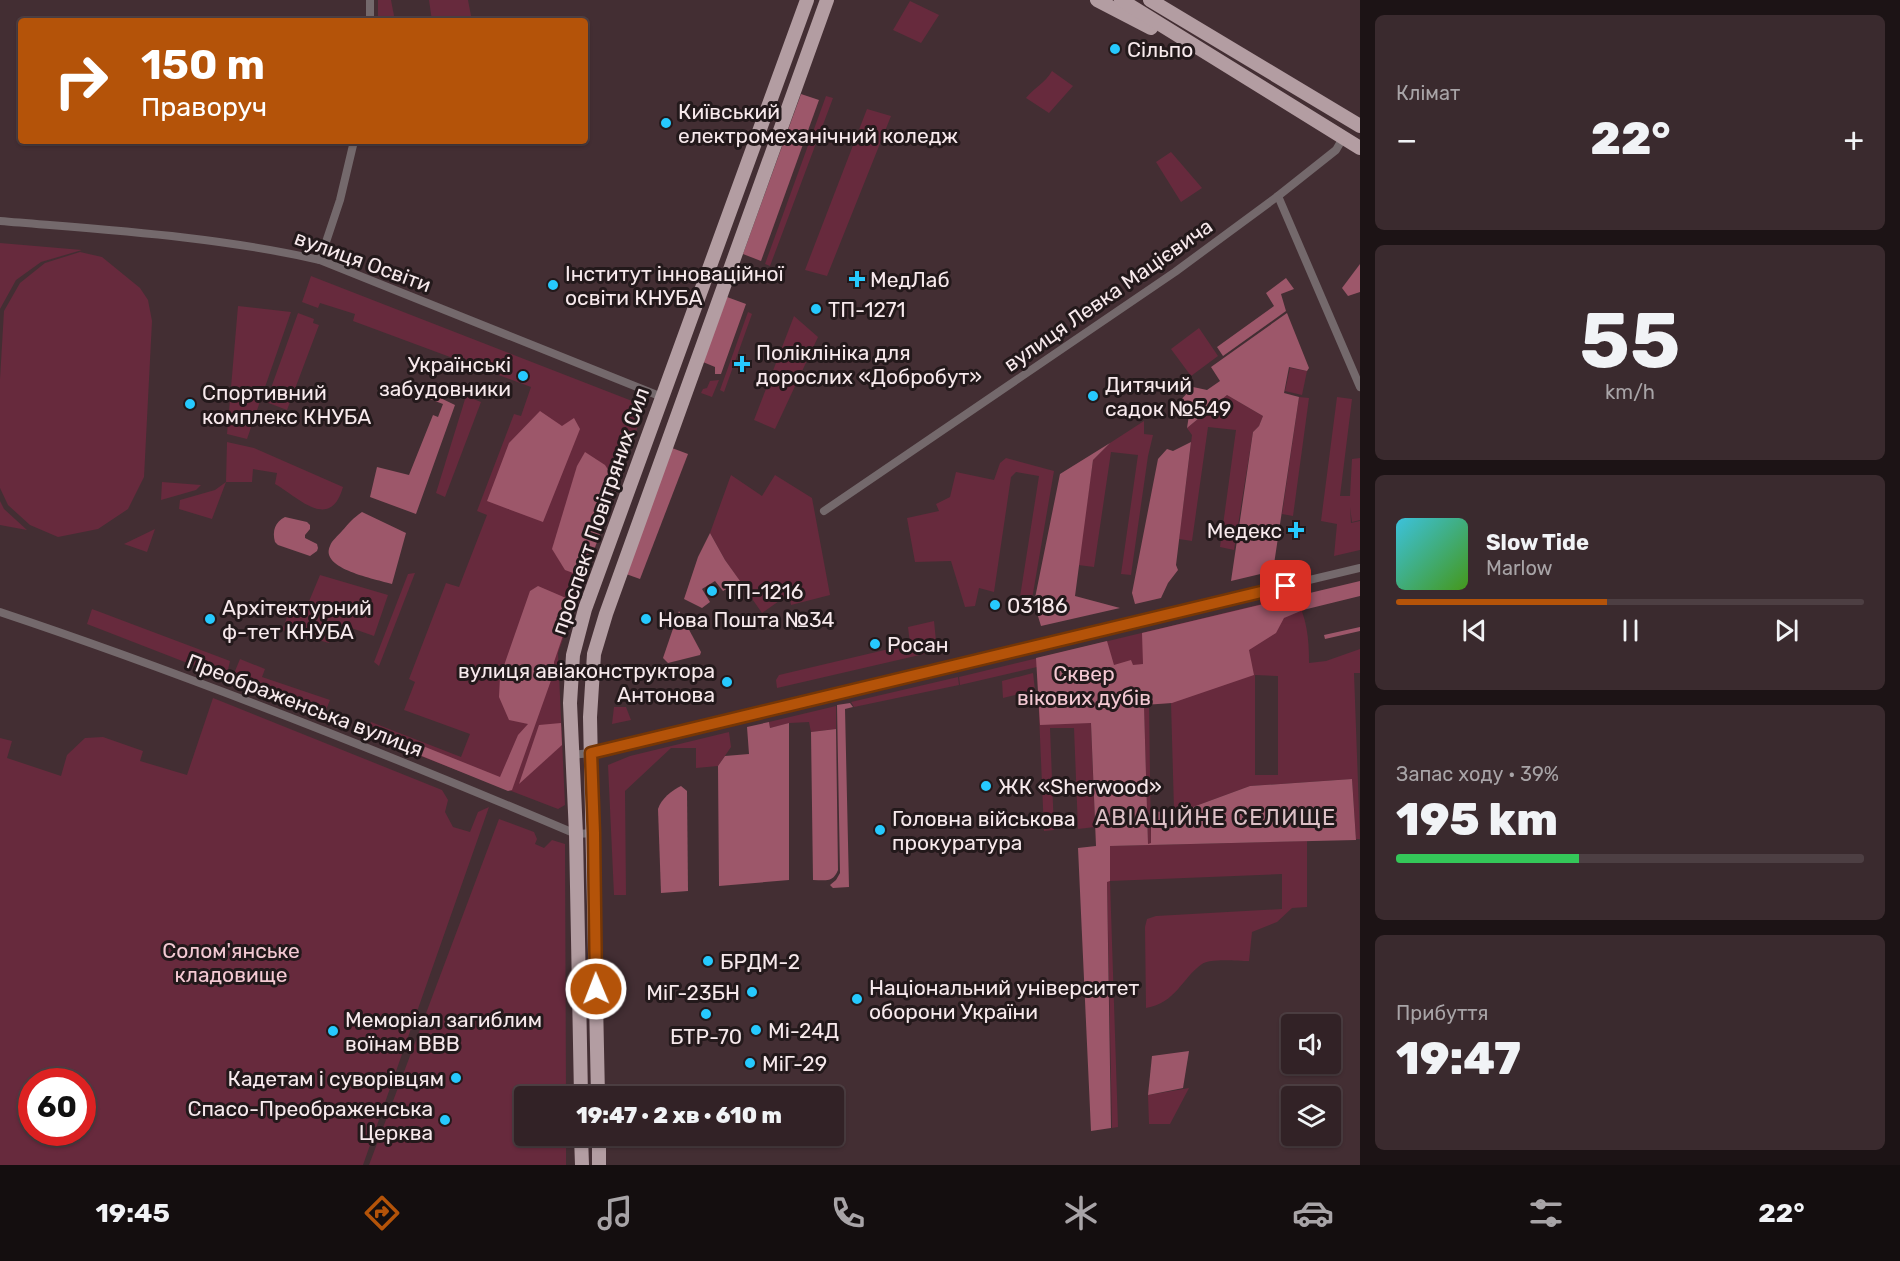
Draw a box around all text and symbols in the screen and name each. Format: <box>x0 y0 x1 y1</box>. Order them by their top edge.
place label: Сільпо <box>1127 37 1193 62</box>
text: 150 m <box>141 40 265 90</box>
icon: right <box>42 42 120 120</box>
marker: Сільпо <box>1108 42 1122 56</box>
text: Клімат <box>1396 81 1460 105</box>
text: Праворуч <box>141 91 267 123</box>
place label: Київський електромеханічний коледж <box>678 99 958 148</box>
text: 22° <box>1591 112 1670 165</box>
marker: Київський електромеханічний коледж <box>659 116 673 130</box>
text: − <box>1396 120 1417 159</box>
text: + <box>1843 120 1864 159</box>
street label: вулиця Левка Мацієвича <box>999 213 1217 377</box>
street label: вулиця Освіти <box>291 225 435 297</box>
place label: Інститут інноваційної освіти КНУБА <box>565 261 785 310</box>
place label: МедЛаб <box>870 267 950 292</box>
marker: МедЛаб <box>848 270 866 288</box>
marker: Інститут інноваційної освіти КНУБА <box>546 278 560 292</box>
text: 55 <box>1580 294 1680 387</box>
place label: ТП-1271 <box>828 297 905 322</box>
marker: ТП-1271 <box>809 302 823 316</box>
place label: Поліклініка для дорослих «Добробут» <box>756 340 982 389</box>
place label: Українські забудовники <box>379 352 511 401</box>
marker: Поліклініка для дорослих «Добробут» <box>733 355 751 373</box>
marker: Українські забудовники <box>516 369 530 383</box>
place label: Дитячий садок №549 <box>1105 372 1231 421</box>
place label: Спортивний комплекс КНУБА <box>202 380 371 429</box>
text: km/h <box>1605 380 1655 404</box>
street label: проспект Повітряних Сил <box>546 384 654 638</box>
marker: Дитячий садок №549 <box>1086 389 1100 403</box>
marker: Спортивний комплекс КНУБА <box>183 397 197 411</box>
place label: Медекс <box>1207 518 1282 543</box>
marker: Медекс <box>1287 521 1305 539</box>
text: Slow Tide <box>1486 529 1589 556</box>
text: Marlow <box>1486 556 1553 580</box>
pin <box>1260 560 1311 611</box>
icon: arrive <box>1269 569 1302 602</box>
place label: ТП-1216 <box>724 579 803 604</box>
marker: ТП-1216 <box>705 584 719 598</box>
place label: 03186 <box>1007 593 1068 618</box>
place label: Архітектурний ф-тет КНУБА <box>222 595 372 644</box>
marker: 03186 <box>988 598 1002 612</box>
place label: Нова Пошта №34 <box>658 607 835 632</box>
marker: Архітектурний ф-тет КНУБА <box>203 612 217 626</box>
marker: Нова Пошта №34 <box>639 612 653 626</box>
icon: previous <box>1458 614 1491 647</box>
icon: pause <box>1614 614 1647 647</box>
icon: next <box>1770 614 1803 647</box>
place label: Росан <box>887 632 949 657</box>
marker: Росан <box>868 637 882 651</box>
street label: Преображенська вулиця <box>183 648 427 762</box>
place label: вулиця авіаконструктора Антонова <box>458 658 715 707</box>
park label: Сквер вікових дубів <box>1017 661 1151 710</box>
marker: вулиця авіаконструктора Антонова <box>720 675 734 689</box>
text: Запас ходу · 39% <box>1396 762 1559 786</box>
place label: ЖК «Sherwood» <box>998 774 1162 799</box>
marker: ЖК «Sherwood» <box>979 779 993 793</box>
text: 195 km <box>1396 793 1558 846</box>
district label: АВІАЦІЙНЕ СЕЛИЩЕ <box>1095 804 1337 831</box>
place label: Головна військова прокуратура <box>892 806 1076 855</box>
marker: Головна військова прокуратура <box>873 823 887 837</box>
park label: Солом'янське кладовище <box>162 938 300 987</box>
place label: БРДМ-2 <box>720 949 800 974</box>
marker: БРДМ-2 <box>701 954 715 968</box>
position arrow <box>564 957 628 1021</box>
place label: Національний університет оборони України <box>869 975 1140 1024</box>
place label: МіГ-23БН <box>646 980 740 1005</box>
marker: МіГ-23БН <box>745 985 759 999</box>
marker: Національний університет оборони України <box>850 992 864 1006</box>
text: Прибуття <box>1396 1001 1488 1025</box>
place label: Меморіал загиблим воїнам ВВВ <box>345 1007 542 1056</box>
marker: БТР-70 <box>699 1007 713 1021</box>
map controls <box>1281 1014 1341 1146</box>
button: sound <box>1281 1014 1341 1074</box>
place label: Мі-24Д <box>768 1018 839 1043</box>
marker: Мі-24Д <box>749 1023 763 1037</box>
marker: Меморіал загиблим воїнам ВВВ <box>326 1024 340 1038</box>
place label: БТР-70 <box>670 1024 742 1049</box>
text: 19:47 <box>1396 1032 1521 1085</box>
place label: МіГ-29 <box>762 1051 827 1076</box>
marker: МіГ-29 <box>743 1056 757 1070</box>
place label: Кадетам і суворівцям <box>228 1066 444 1091</box>
speed limit sign: 60 <box>18 1068 96 1146</box>
marker: Кадетам і суворівцям <box>449 1071 463 1085</box>
button: layers <box>1281 1086 1341 1146</box>
place label: Спасо-Преображенська Церква <box>187 1096 433 1145</box>
text: 19:47 · 2 хв · 610 m <box>576 1102 782 1129</box>
marker: Спасо-Преображенська Церква <box>438 1113 452 1127</box>
icon: directions <box>361 1192 403 1234</box>
icon: music <box>594 1192 636 1234</box>
icon: phone <box>827 1192 869 1234</box>
icon: climate <box>1060 1192 1102 1234</box>
icon: car <box>1292 1192 1334 1234</box>
icon: filters <box>1525 1192 1567 1234</box>
text: 19:45 <box>95 1197 170 1229</box>
text: 22° <box>1758 1197 1805 1229</box>

